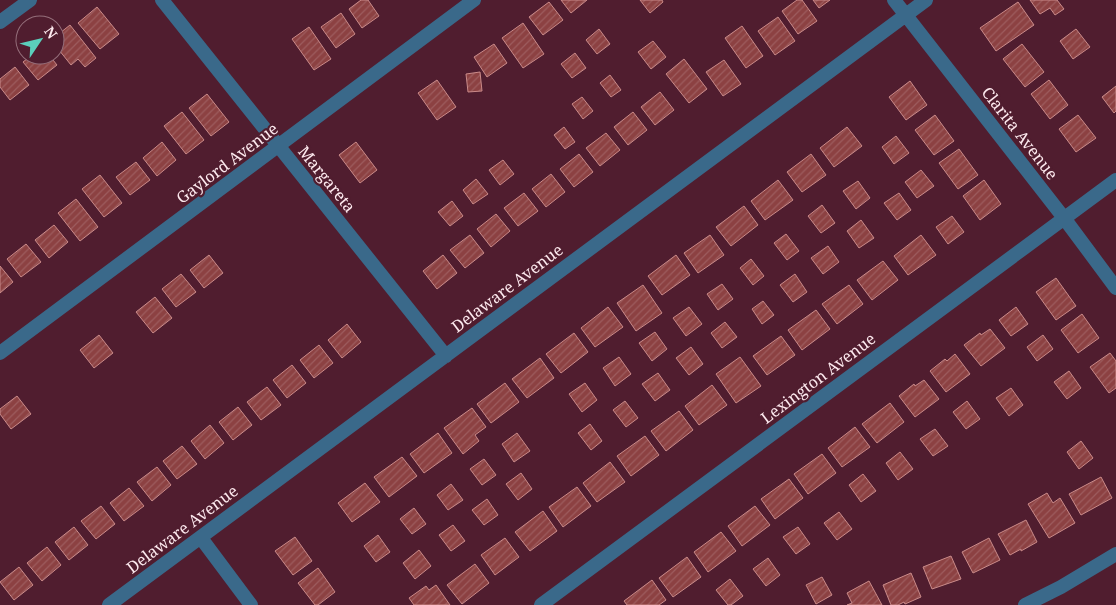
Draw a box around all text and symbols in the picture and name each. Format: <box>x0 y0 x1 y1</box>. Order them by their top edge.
north arrow <box>15 15 65 65</box>
text: N <box>40 22 62 42</box>
street label: Clarita Avenue <box>977 82 1063 184</box>
street label: Gaylord Avenue <box>172 117 282 209</box>
street label: Margareta <box>293 141 361 217</box>
street label: Delaware Avenue <box>447 239 567 337</box>
street label: Lexington Avenue <box>756 328 880 428</box>
street label: Delaware Avenue <box>122 480 242 578</box>

